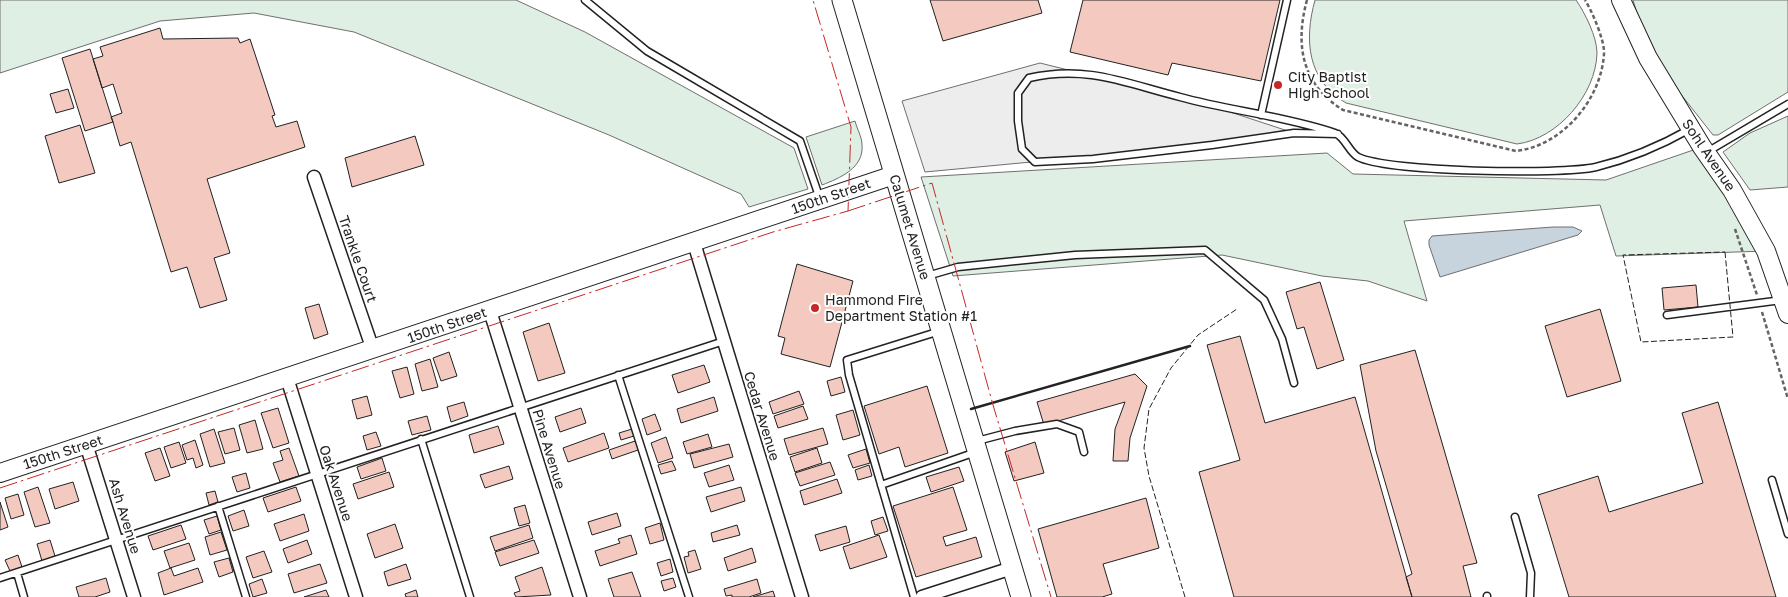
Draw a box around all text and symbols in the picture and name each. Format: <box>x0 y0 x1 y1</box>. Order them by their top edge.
place label: City Baptist High School <box>1288 68 1370 101</box>
marker: City Baptist High School <box>1272 79 1284 91</box>
street label: Sohl Avenue <box>1679 115 1740 194</box>
street label: Calumet Avenue <box>886 172 935 282</box>
street label: 150th Street <box>789 174 873 217</box>
street label: Trankle Court <box>336 213 381 305</box>
place label: Hammond Fire Department Station #1 <box>825 291 977 324</box>
marker: Hammond Fire Department Station #1 <box>809 302 821 314</box>
street label: 150th Street <box>405 303 489 346</box>
street label: Cedar Avenue <box>741 369 784 463</box>
street label: Pine Avenue <box>529 407 570 491</box>
street label: 150th Street <box>21 431 105 472</box>
street label: Oak Avenue <box>316 443 357 523</box>
street label: Ash Avenue <box>106 476 145 556</box>

